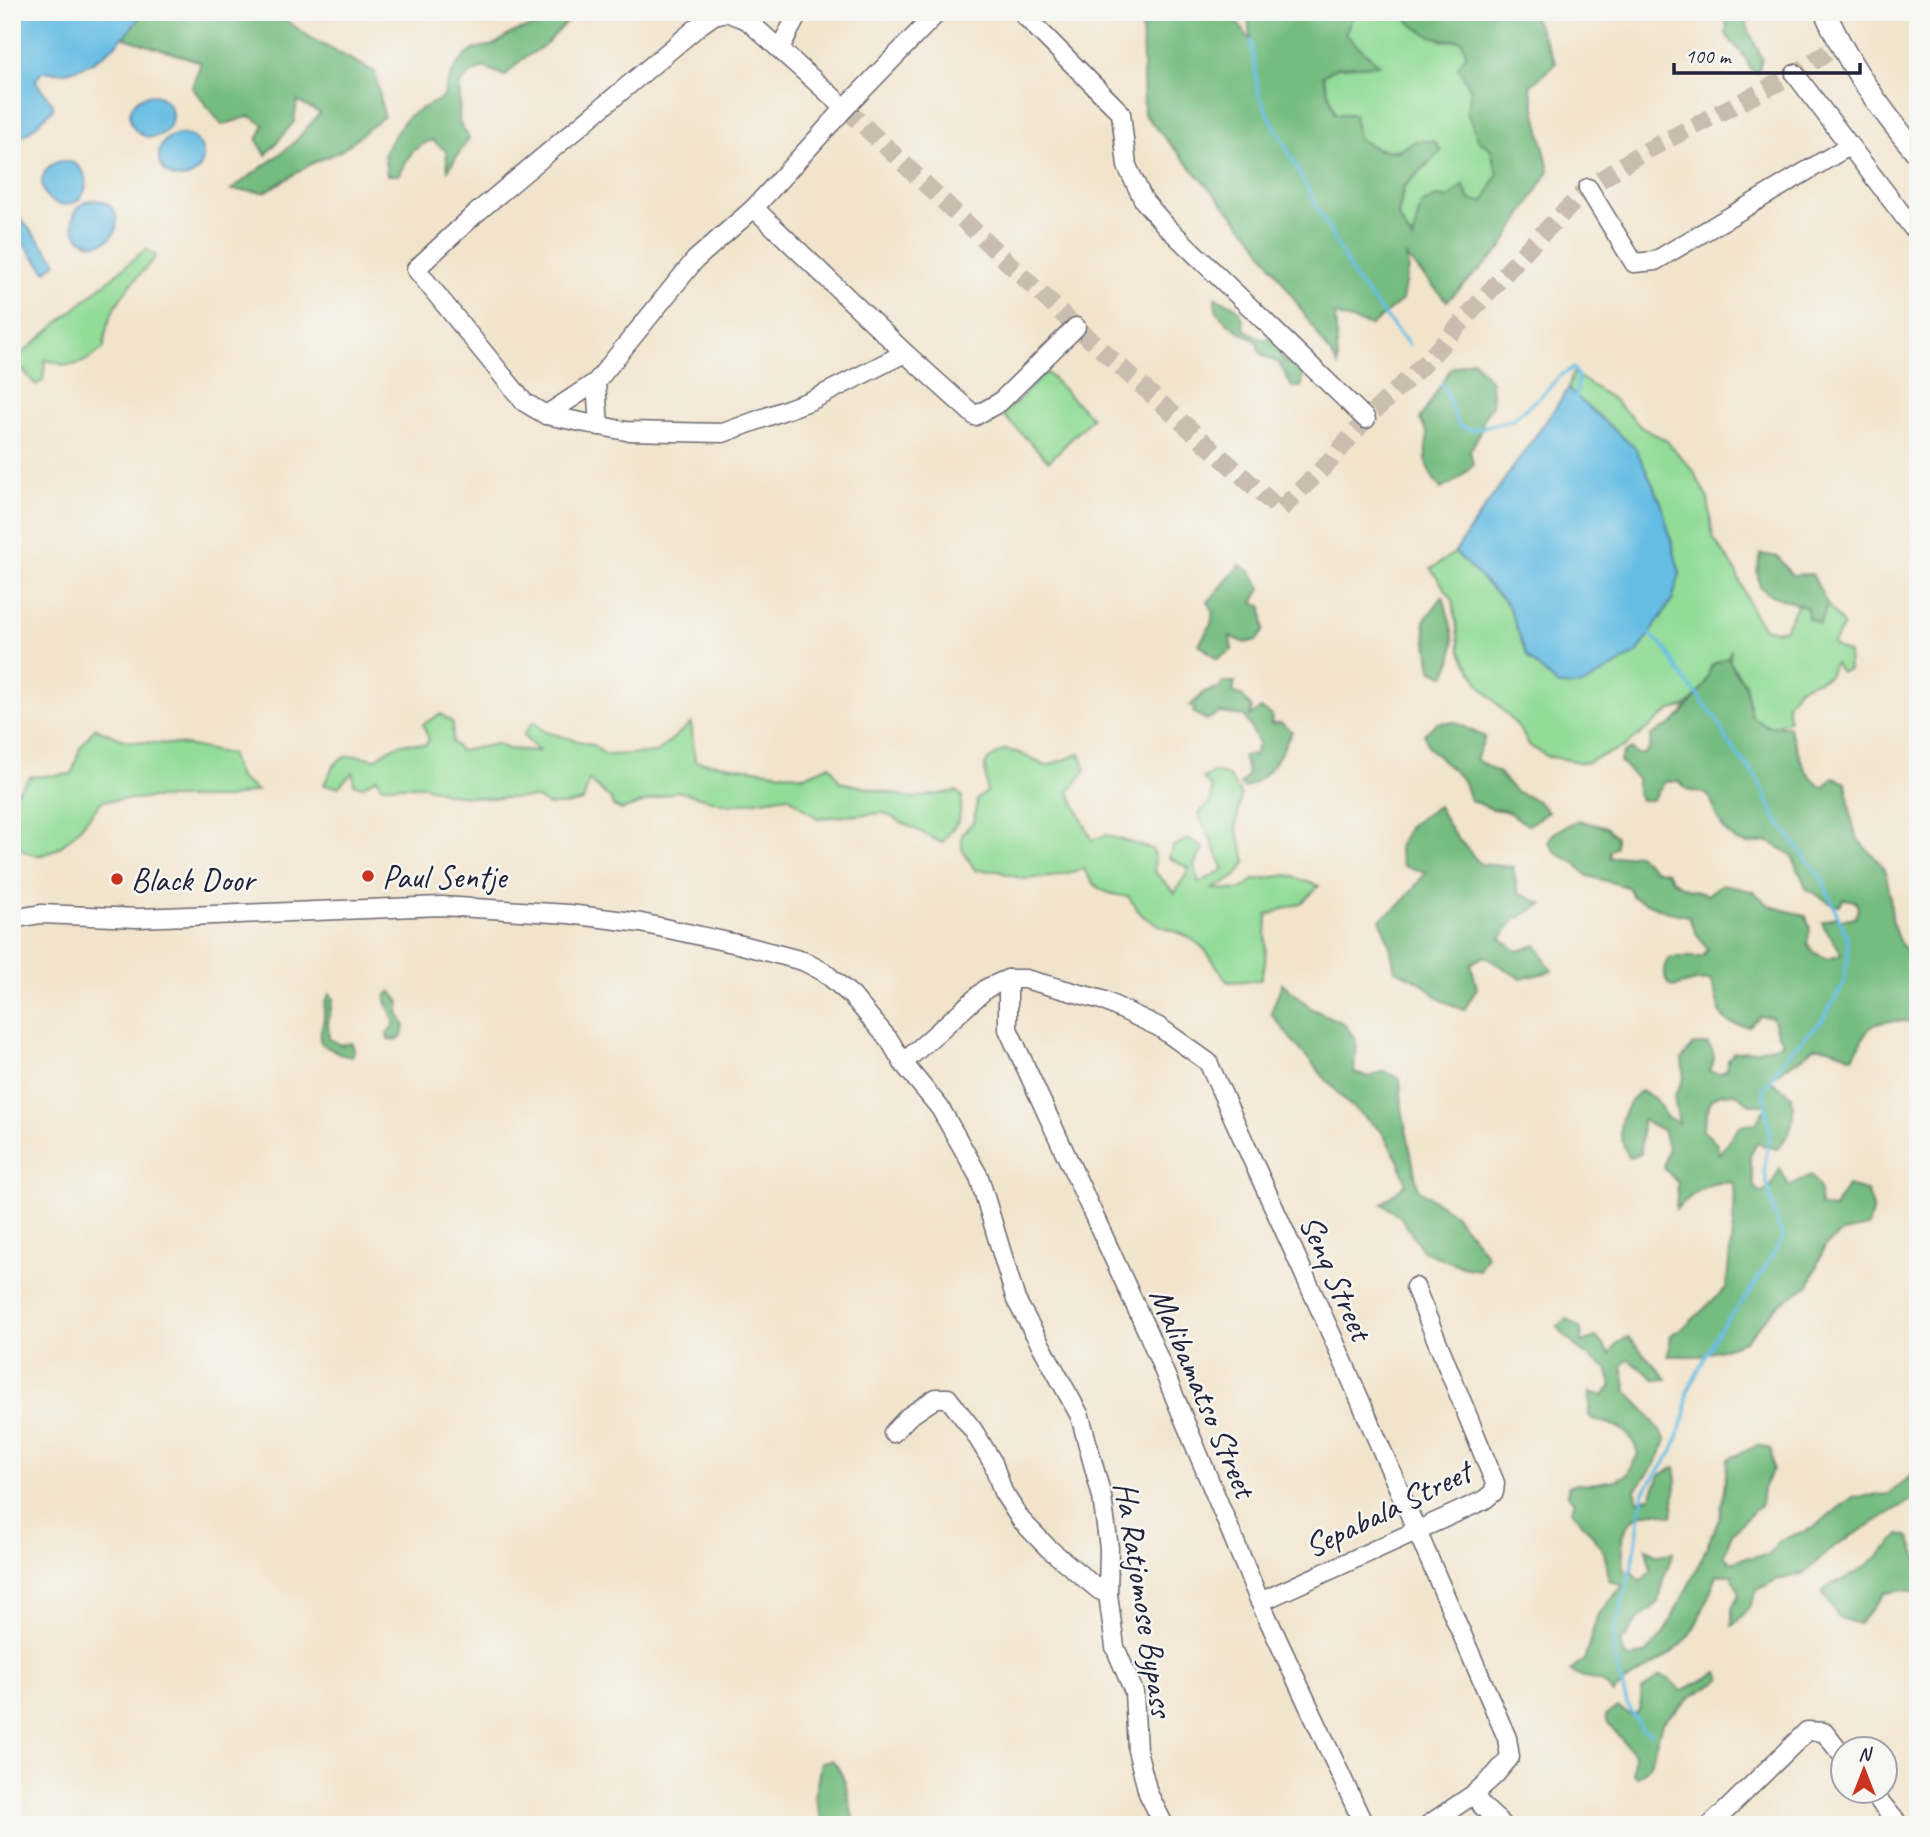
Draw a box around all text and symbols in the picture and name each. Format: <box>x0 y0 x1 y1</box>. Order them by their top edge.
scale bar <box>1674 32 1860 76</box>
text: 100 m <box>1685 43 1732 69</box>
place label: Paul Sentje <box>382 856 508 898</box>
place label: Black Door <box>131 859 257 901</box>
marker: Paul Sentje <box>360 868 376 884</box>
marker: Black Door <box>109 871 125 887</box>
street label: Senq Street <box>1290 1208 1383 1349</box>
street label: Malibamatso Street <box>1140 1281 1267 1506</box>
street label: Sepabala Street <box>1298 1449 1481 1567</box>
street label: Ha Ratjomose Bypass <box>1105 1479 1184 1722</box>
north arrow <box>1828 1736 1898 1806</box>
text: N <box>1858 1742 1873 1766</box>

